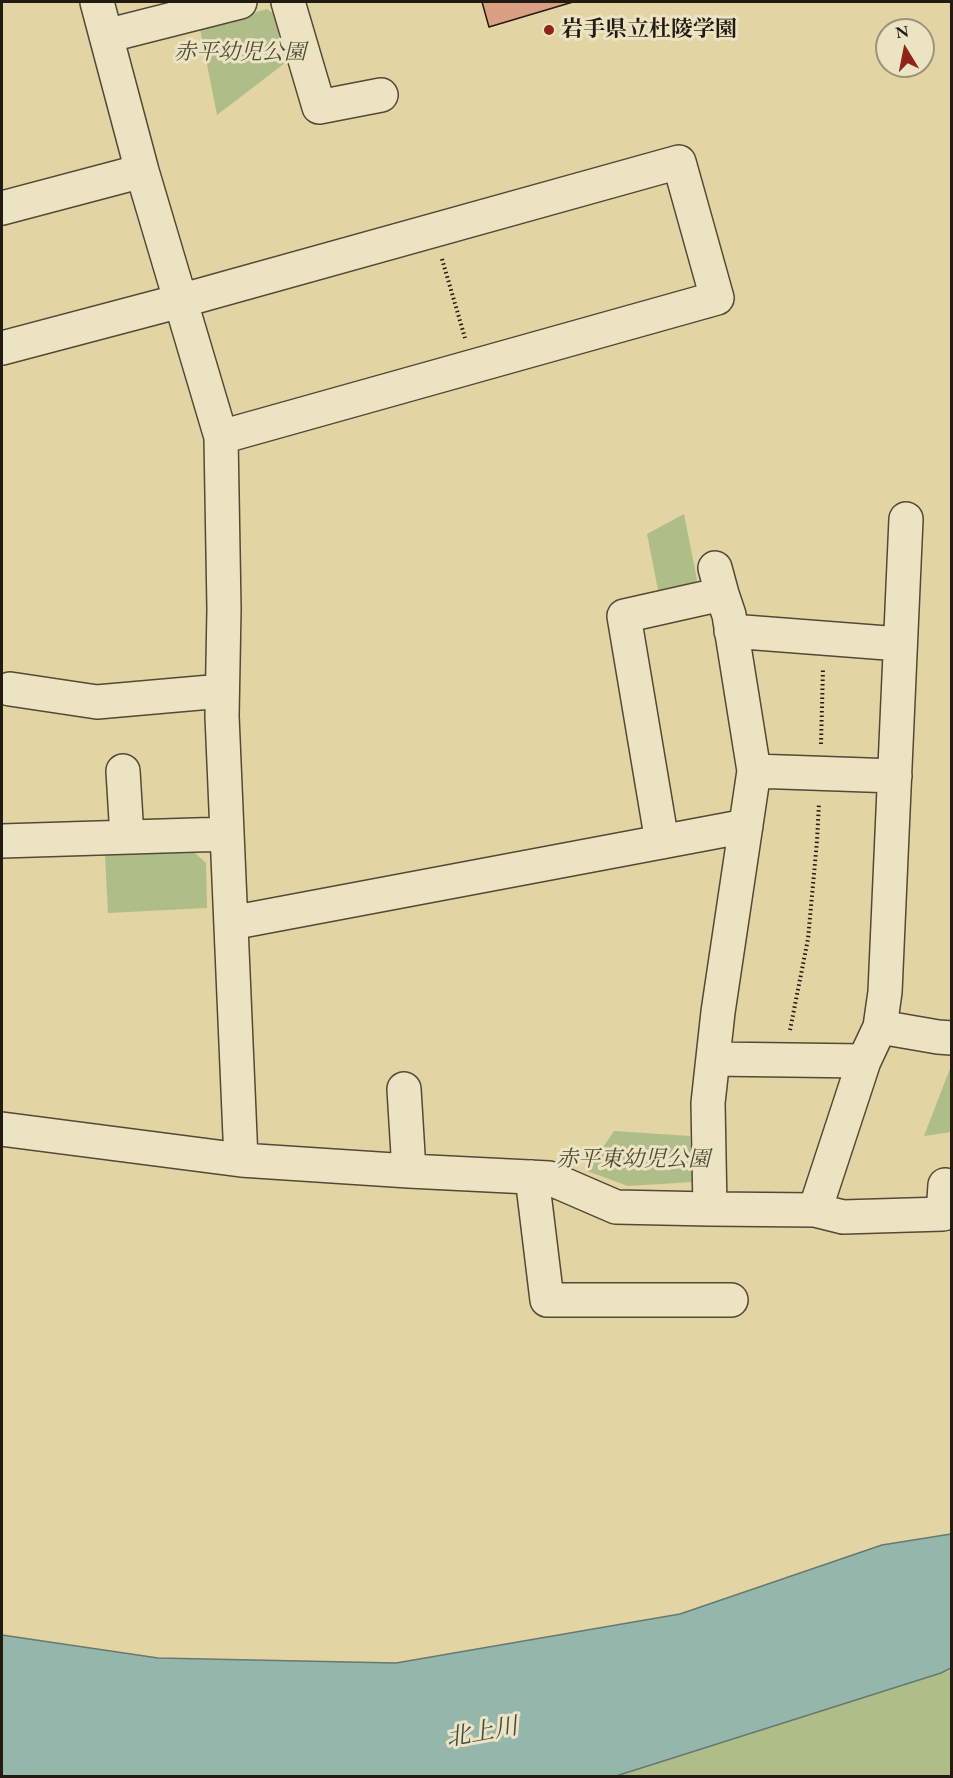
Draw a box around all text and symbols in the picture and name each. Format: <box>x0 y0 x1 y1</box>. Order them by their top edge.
place label: 岩手県立杜陵学園 <box>561 17 737 43</box>
north arrow <box>875 18 935 78</box>
text: N <box>894 20 910 43</box>
marker: 岩手県立杜陵学園 <box>542 23 556 37</box>
park label: 赤平幼児公園 <box>174 40 306 66</box>
park label: 赤平東幼児公園 <box>556 1147 710 1173</box>
water label: 北上川 <box>444 1713 520 1753</box>

